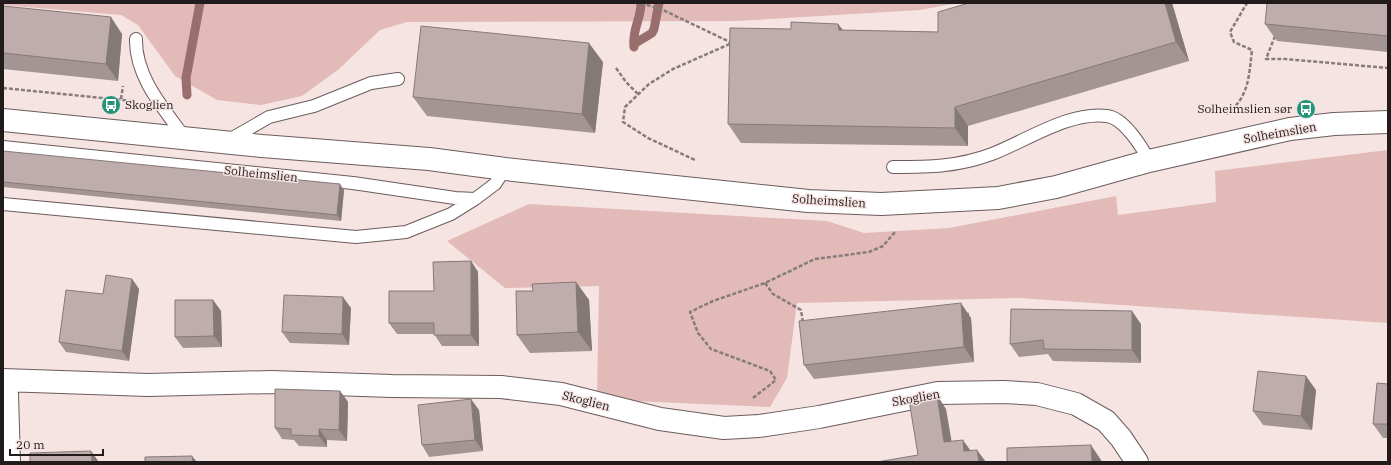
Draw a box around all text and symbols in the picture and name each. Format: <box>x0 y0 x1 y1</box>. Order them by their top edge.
bus stop icon: Skoglien <box>100 94 122 116</box>
place label: Skoglien <box>125 97 174 112</box>
bus stop icon: Solheimslien sør <box>1295 98 1317 120</box>
place label: Solheimslien sør <box>1197 101 1293 116</box>
street label: Solheimslien <box>1242 119 1318 146</box>
street label: Solheimslien <box>224 162 299 185</box>
street label: Solheimslien <box>792 190 867 211</box>
street label: Skoglien <box>891 386 941 409</box>
street label: Skoglien <box>561 387 612 414</box>
scale bar <box>10 431 103 457</box>
text: 20 m <box>16 437 45 452</box>

